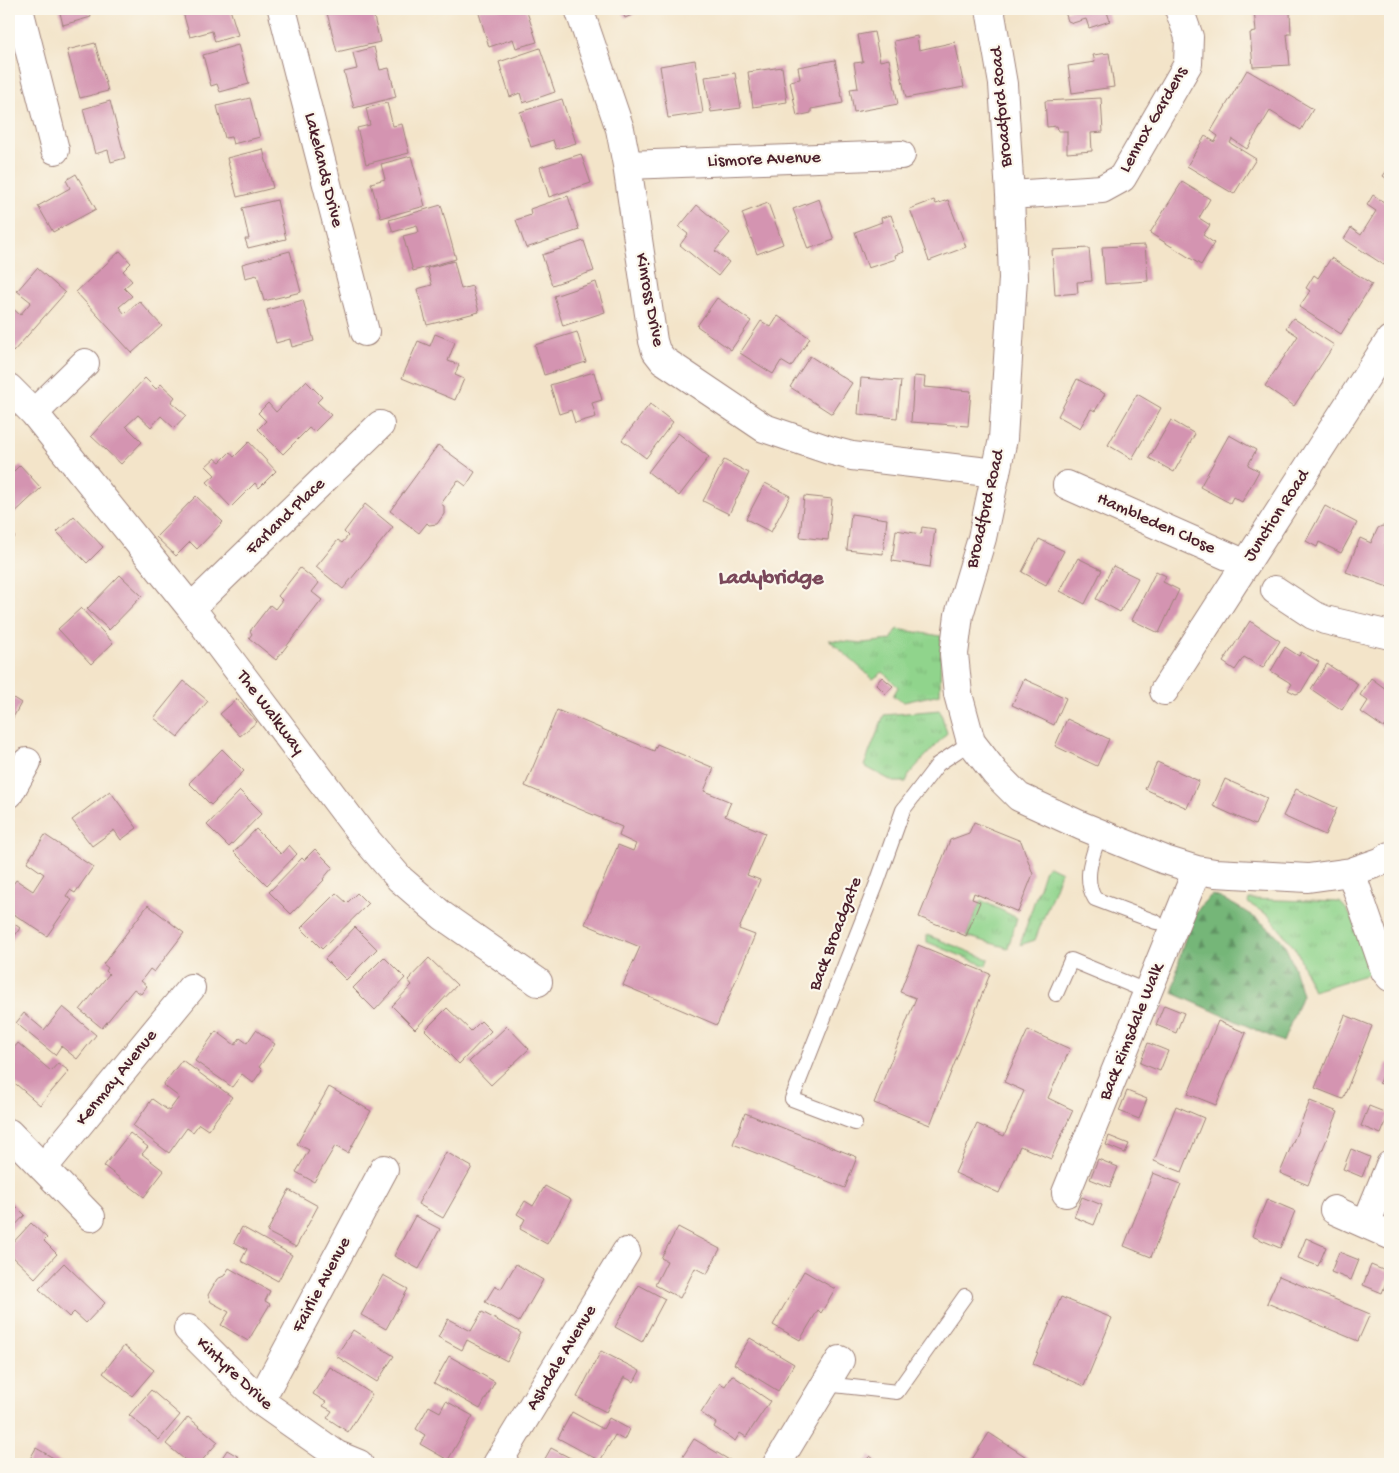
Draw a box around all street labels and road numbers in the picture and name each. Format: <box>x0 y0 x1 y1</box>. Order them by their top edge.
street label: Broadford Road <box>986 44 1018 169</box>
street label: Lennox Gardens <box>1115 62 1193 177</box>
street label: Lakelands Drive <box>299 111 348 230</box>
street label: Lismore Avenue <box>707 148 822 172</box>
street label: Kinross Drive <box>630 251 668 349</box>
street label: Broadford Road <box>962 446 1010 571</box>
street label: Junction Road <box>1239 465 1315 566</box>
street label: Farland Place <box>241 473 331 561</box>
street label: Hambleden Close <box>1094 488 1219 560</box>
street label: The Walkway <box>231 666 309 759</box>
street label: Back Broadgate <box>804 874 868 995</box>
street label: Back Rimsdale Walk <box>1095 959 1170 1104</box>
street label: Kenmay Avenue <box>72 1025 163 1130</box>
street label: Fairlie Avenue <box>288 1233 356 1337</box>
street label: Ashdale Avenue <box>522 1301 602 1414</box>
street label: Kintyre Drive <box>191 1333 277 1415</box>

